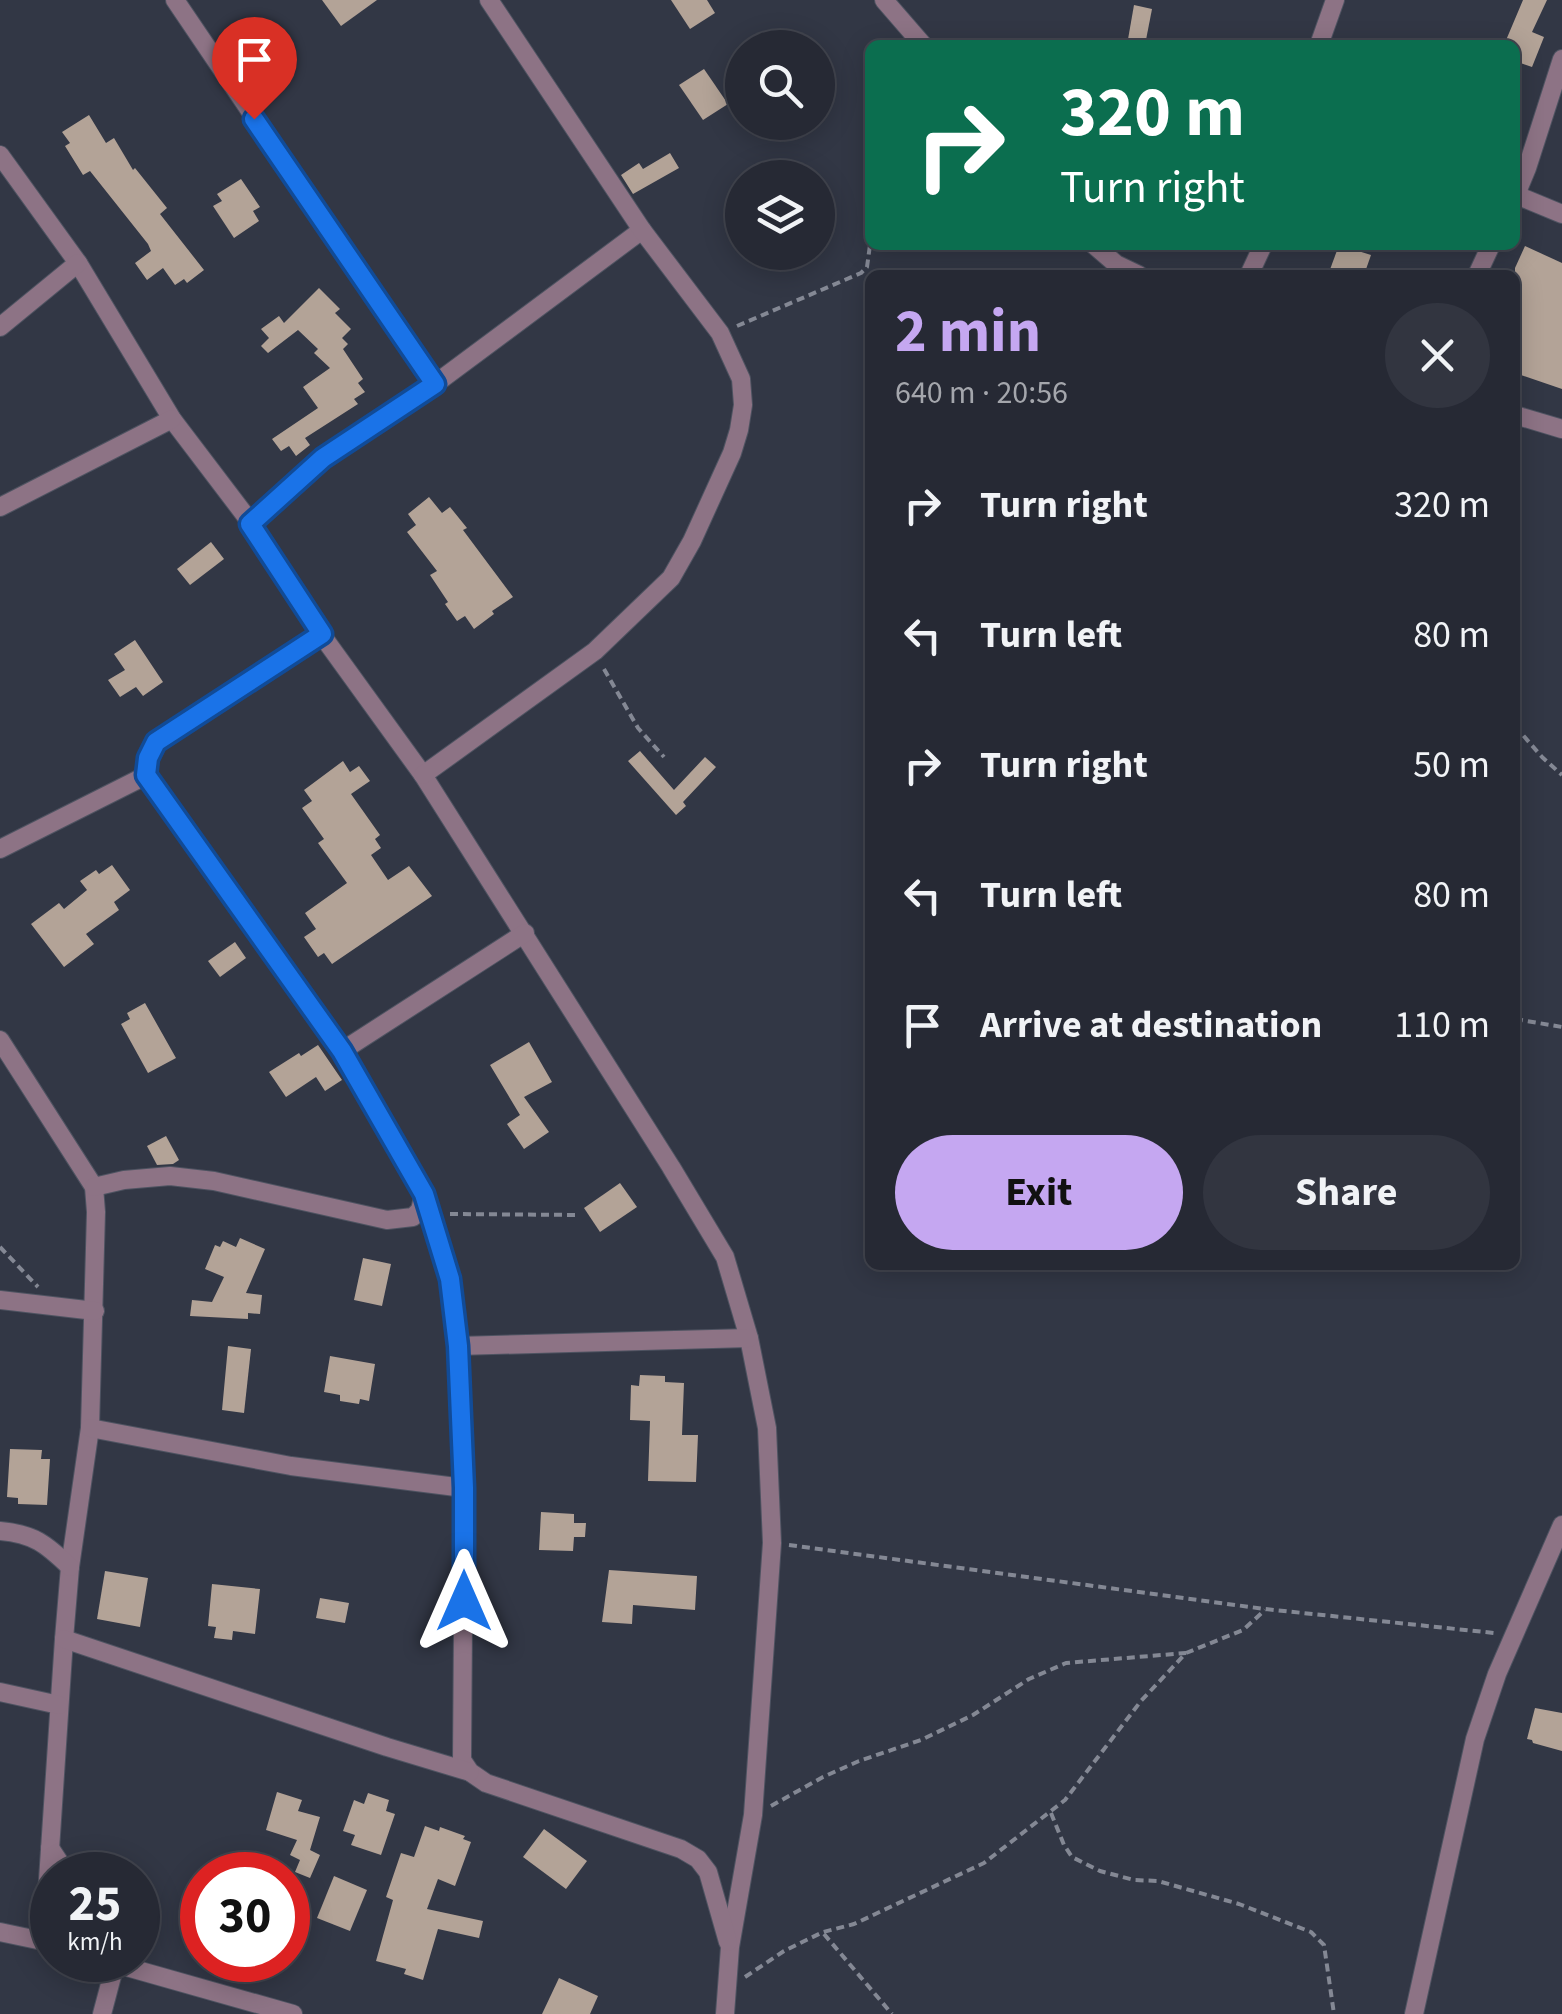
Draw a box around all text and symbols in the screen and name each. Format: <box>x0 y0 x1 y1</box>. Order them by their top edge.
pin <box>212 17 297 120</box>
map controls <box>725 30 835 270</box>
button: search <box>725 30 835 140</box>
icon: arrive <box>227 32 282 87</box>
text: 320 m <box>1060 63 1245 163</box>
icon: right <box>895 80 1025 210</box>
text: Turn right <box>1060 156 1245 220</box>
button: layers <box>725 160 835 270</box>
text: 2 min <box>895 290 1041 375</box>
button: close <box>1385 303 1490 408</box>
text: 640 m · 20:56 <box>895 370 1068 416</box>
icon: right <box>895 478 950 533</box>
text: Turn right <box>980 478 1148 532</box>
text: 320 m <box>1394 478 1490 532</box>
icon: left <box>895 608 950 663</box>
text: Turn left <box>980 608 1122 662</box>
text: 80 m <box>1413 608 1490 662</box>
icon: right <box>895 738 950 793</box>
text: Turn right <box>980 738 1148 792</box>
text: 50 m <box>1413 738 1490 792</box>
icon: left <box>895 868 950 923</box>
text: Turn left <box>980 868 1122 922</box>
text: 80 m <box>1413 868 1490 922</box>
icon: arrive <box>895 998 950 1053</box>
text: Arrive at destination <box>980 998 1322 1052</box>
text: 110 m <box>1394 998 1490 1052</box>
button: Exit <box>895 1135 1183 1250</box>
button: Share <box>1203 1135 1490 1250</box>
position arrow <box>412 1549 516 1653</box>
speed limit sign: 30 <box>180 1852 310 1982</box>
text: 25 <box>69 1869 121 1940</box>
text: km/h <box>67 1924 123 1960</box>

